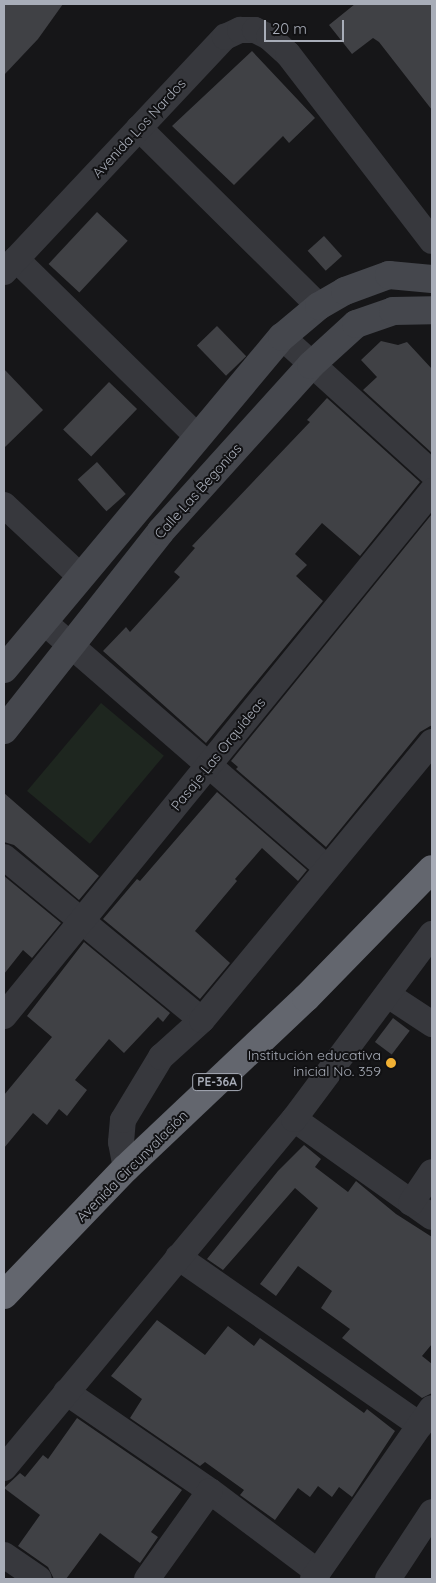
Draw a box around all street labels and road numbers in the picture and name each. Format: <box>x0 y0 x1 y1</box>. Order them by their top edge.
street label: Avenida Los Nardos <box>89 75 189 181</box>
street label: Calle Las Begonias <box>151 440 245 542</box>
street label: Pasaje Las Orquídeas <box>167 694 269 814</box>
road number: PE-36A <box>192 1072 242 1092</box>
street label: Avenida Circunvalación <box>73 1107 191 1225</box>

